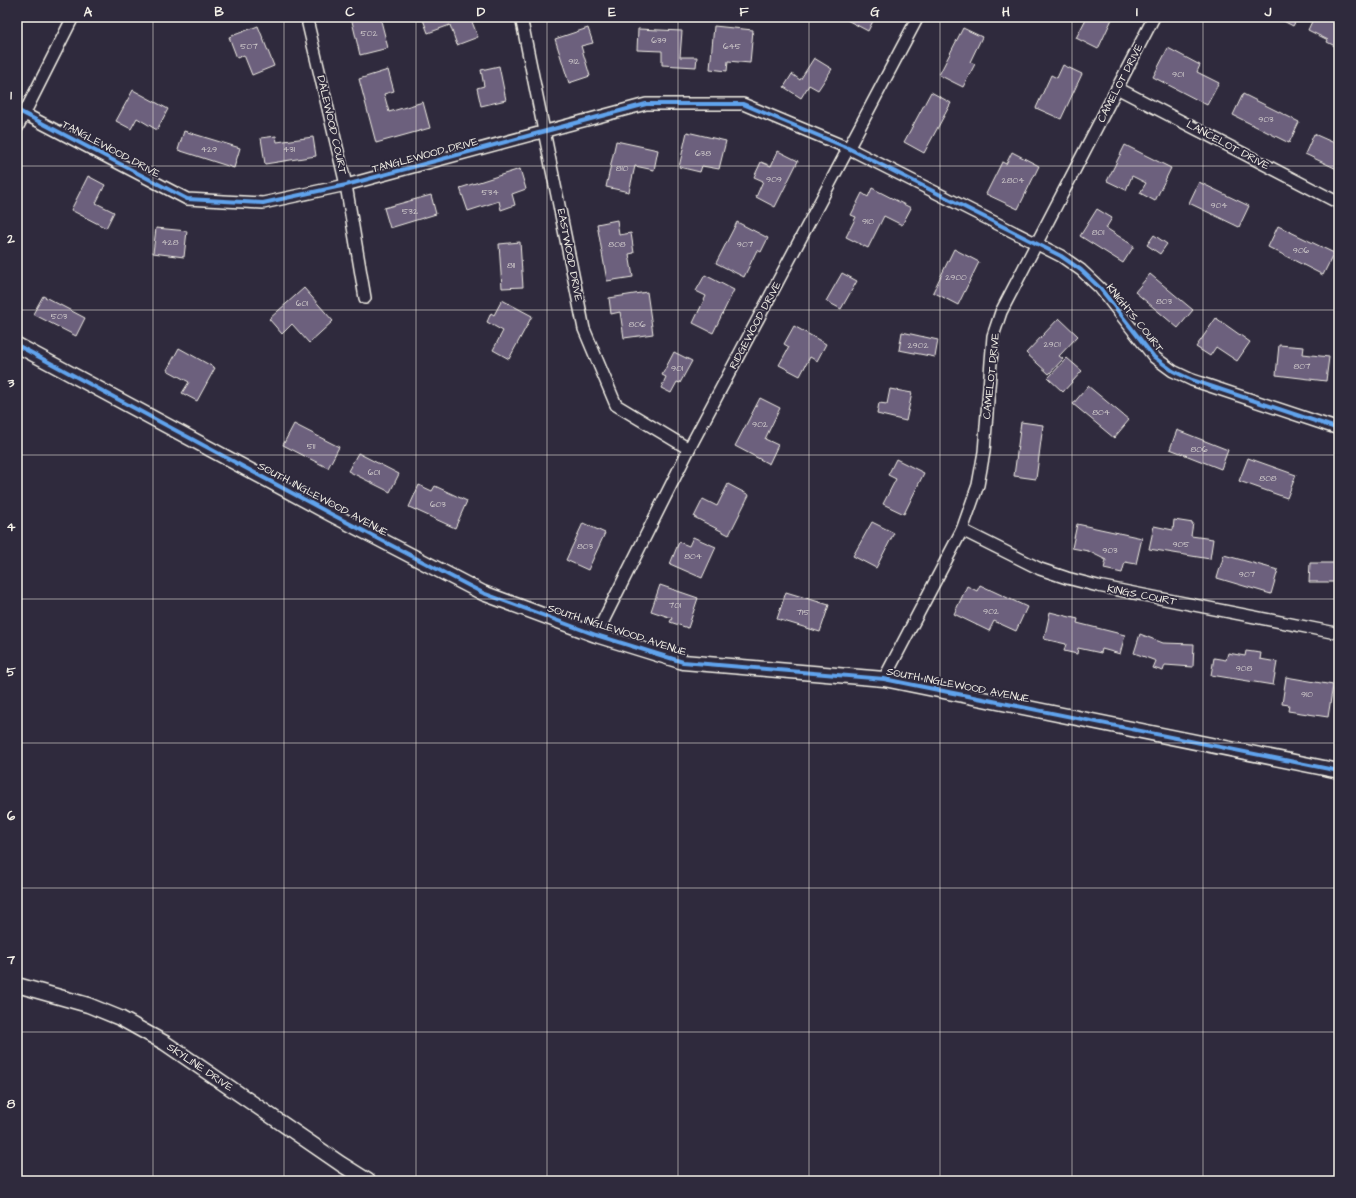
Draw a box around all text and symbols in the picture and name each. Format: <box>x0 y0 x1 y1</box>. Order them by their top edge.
text: A <box>84 3 93 21</box>
text: B <box>214 3 224 21</box>
text: C <box>345 3 355 21</box>
text: D <box>477 3 486 21</box>
text: E <box>608 3 616 21</box>
text: F <box>739 3 749 21</box>
text: G <box>870 3 880 21</box>
text: H <box>1002 3 1010 21</box>
text: I <box>1136 3 1138 21</box>
text: J <box>1264 3 1272 21</box>
house number: 502 <box>360 27 378 40</box>
house number: 639 <box>651 34 667 47</box>
house number: 507 <box>240 40 258 53</box>
house number: 645 <box>723 40 742 53</box>
street label: CAMELOT DRIVE <box>1094 41 1147 125</box>
house number: 912 <box>568 55 581 68</box>
house number: 901 <box>1172 68 1184 81</box>
street label: DALEWOOD COURT <box>313 74 351 176</box>
text: 1 <box>10 86 12 104</box>
house number: 903 <box>1258 113 1274 126</box>
street label: TANGLEWOOD DRIVE <box>59 117 163 181</box>
street label: LANCELOT DRIVE <box>1184 117 1273 173</box>
street label: TANGLEWOOD DRIVE <box>370 133 480 176</box>
house number: 429 <box>201 143 217 156</box>
house number: 431 <box>283 143 295 156</box>
house number: 638 <box>695 147 711 160</box>
house number: 810 <box>616 162 629 175</box>
house number: 909 <box>766 173 782 186</box>
house number: 2804 <box>1002 174 1024 187</box>
house number: 534 <box>481 186 499 199</box>
house number: 904 <box>1211 199 1227 212</box>
house number: 532 <box>402 205 419 218</box>
street label: EASTWOOD DRIVE <box>554 207 586 303</box>
house number: 910 <box>862 215 874 228</box>
house number: 801 <box>1092 226 1104 239</box>
text: 2 <box>6 230 15 248</box>
house number: 428 <box>161 236 179 249</box>
house number: 808 <box>608 238 626 251</box>
house number: 907 <box>737 238 754 251</box>
house number: 906 <box>1293 244 1310 257</box>
house number: 811 <box>507 259 515 272</box>
house number: 2900 <box>945 271 967 284</box>
street label: RIDGEWOOD DRIVE <box>726 278 785 372</box>
street label: KNIGHTS COURT <box>1103 281 1167 355</box>
house number: 803 <box>1156 295 1172 308</box>
house number: 601 <box>296 297 308 310</box>
house number: 503 <box>51 310 68 323</box>
house number: 806 <box>628 318 646 331</box>
street label: CAMELOT DRIVE <box>979 332 1003 420</box>
house number: 2901 <box>1043 338 1061 351</box>
house number: 2902 <box>907 339 929 352</box>
house number: 807 <box>1293 360 1311 373</box>
house number: 901 <box>671 362 683 375</box>
text: 3 <box>7 374 15 392</box>
house number: 804 <box>1092 406 1110 419</box>
house number: 902 <box>752 418 769 431</box>
house number: 511 <box>307 440 315 453</box>
house number: 806 <box>1190 443 1208 456</box>
street label: SOUTH INGLEWOOD AVENUE <box>255 458 391 540</box>
house number: 601 <box>368 466 380 479</box>
house number: 808 <box>1259 472 1277 485</box>
house number: 603 <box>430 498 446 511</box>
text: 4 <box>7 518 16 536</box>
house number: 905 <box>1172 538 1190 551</box>
house number: 803 <box>577 540 593 553</box>
house number: 903 <box>1102 544 1118 557</box>
house number: 804 <box>684 550 702 563</box>
house number: 907 <box>1239 568 1256 581</box>
street label: KINGS COURT <box>1106 581 1178 609</box>
house number: 701 <box>669 599 681 612</box>
street label: SOUTH INGLEWOOD AVENUE <box>545 600 689 660</box>
house number: 902 <box>983 605 1000 618</box>
house number: 715 <box>796 606 810 619</box>
house number: 908 <box>1236 662 1252 675</box>
text: 5 <box>6 663 16 681</box>
street label: SOUTH INGLEWOOD AVENUE <box>885 664 1031 706</box>
house number: 910 <box>1301 688 1313 701</box>
text: 6 <box>7 807 16 825</box>
text: 7 <box>6 951 16 969</box>
street label: SKYLINE DRIVE <box>164 1039 236 1095</box>
text: 8 <box>7 1095 16 1113</box>

